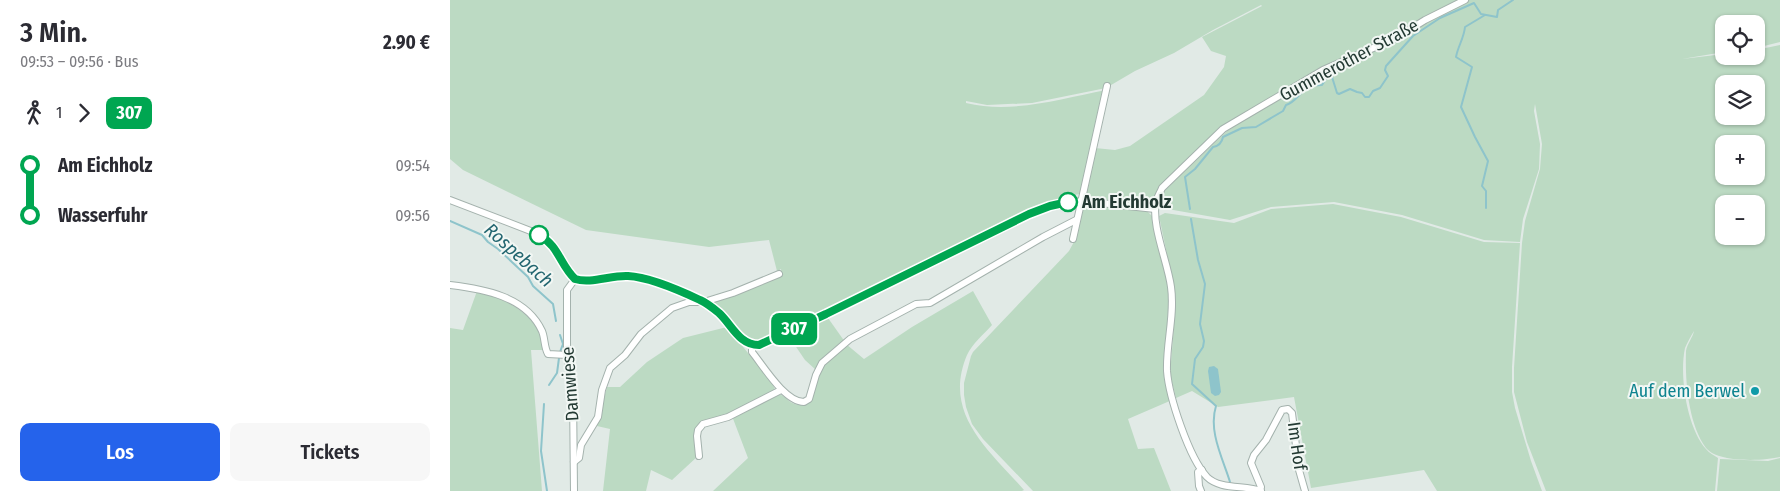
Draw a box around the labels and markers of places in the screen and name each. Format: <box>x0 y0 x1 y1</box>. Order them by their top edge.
place label: Am Eichholz <box>1081 191 1172 213</box>
marker: Am Eichholz <box>1058 192 1078 212</box>
unlabelled marker <box>529 225 549 245</box>
place label: Auf dem Berwel <box>1629 380 1745 402</box>
marker: Auf dem Berwel <box>1749 385 1761 397</box>

